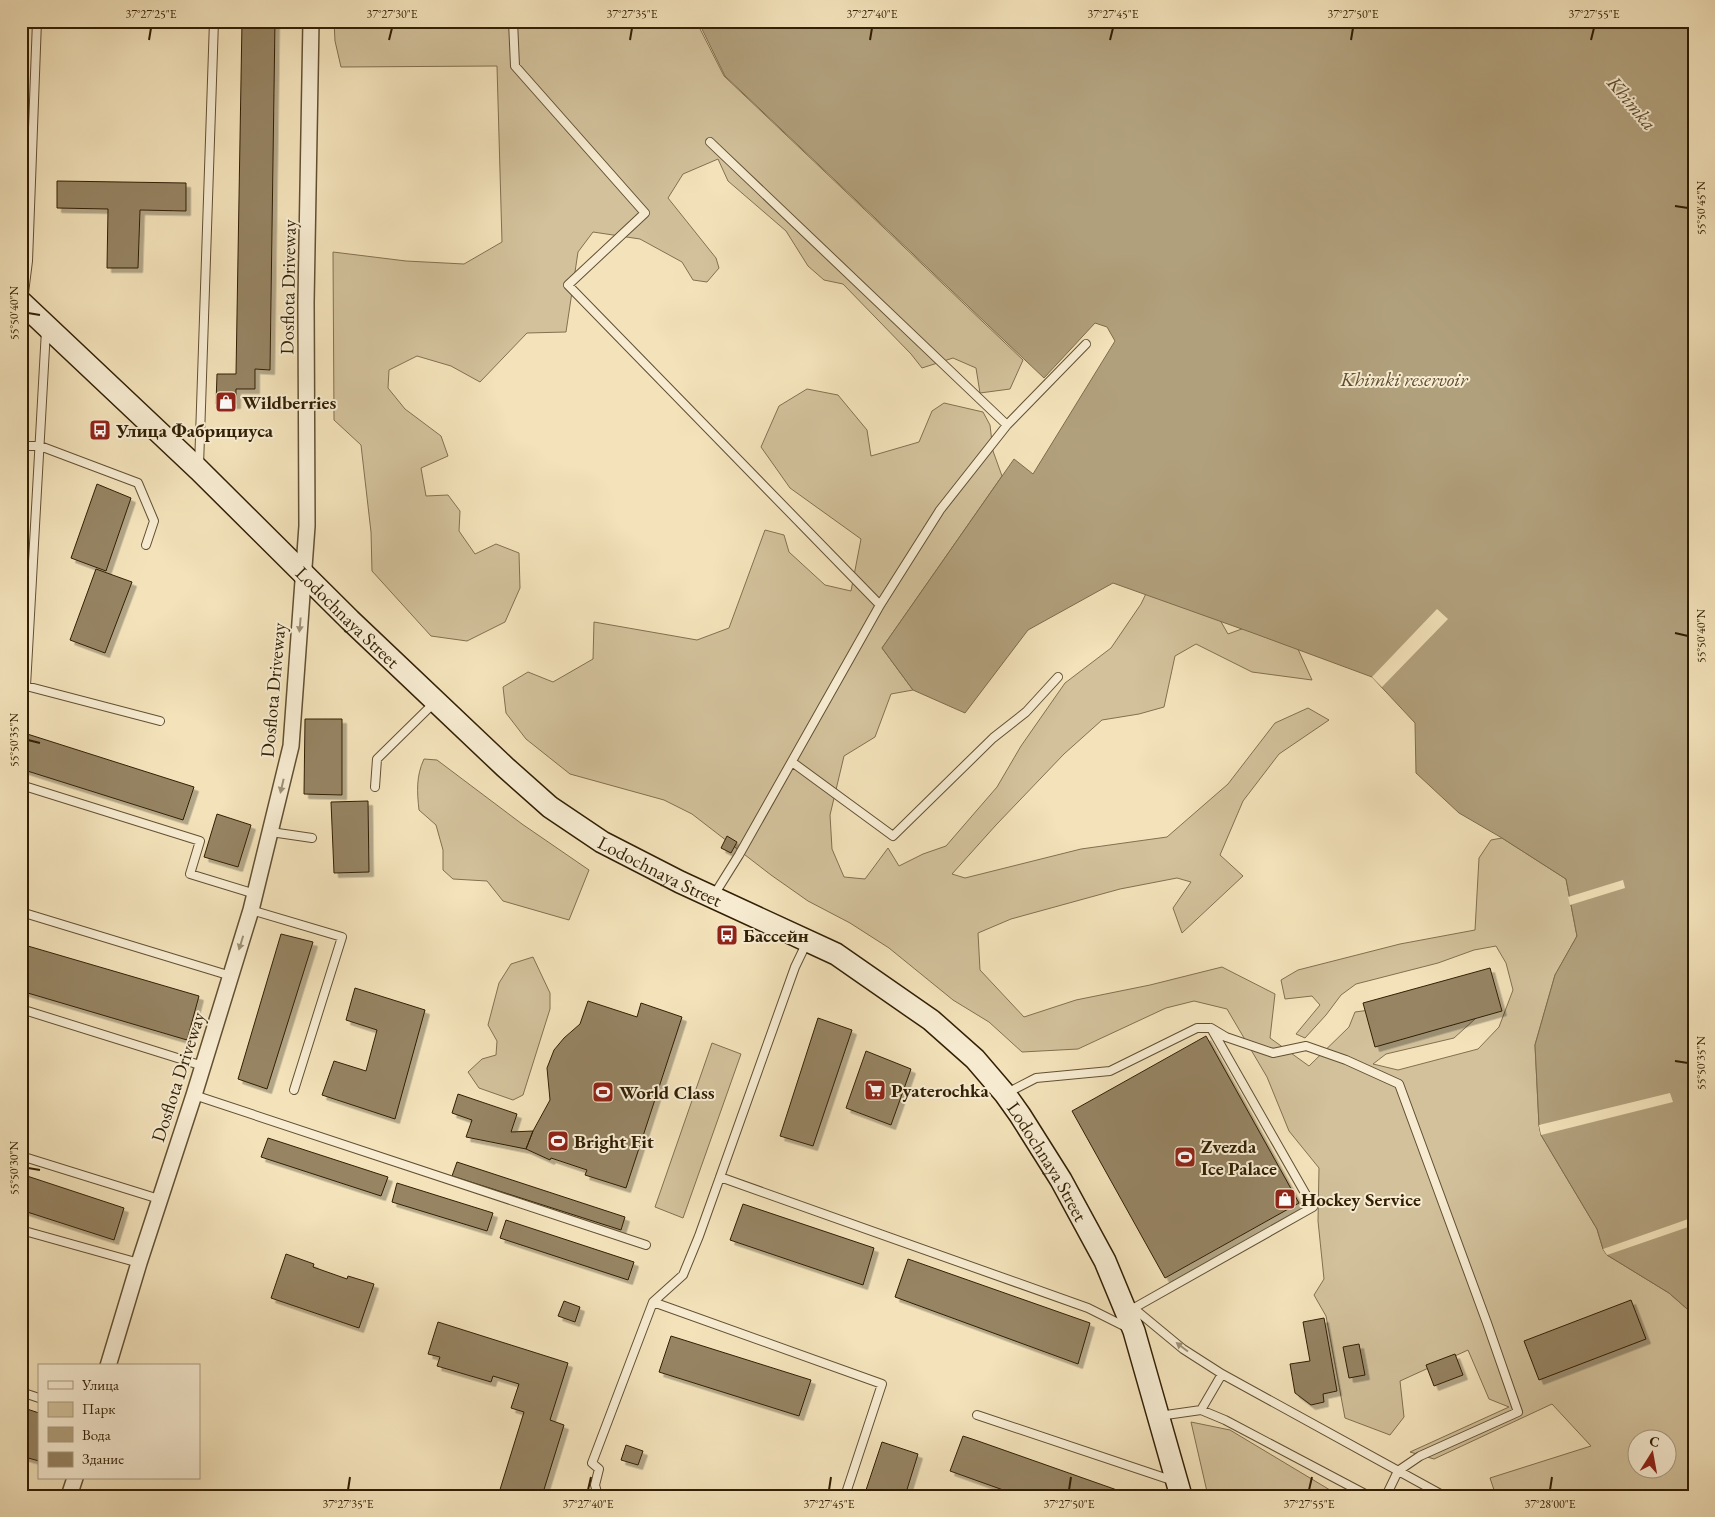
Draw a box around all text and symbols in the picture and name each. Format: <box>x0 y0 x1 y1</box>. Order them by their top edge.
text: 37°27'25"E <box>125 6 177 22</box>
text: 37°27'30"E <box>366 6 418 22</box>
text: 37°27'35"E <box>606 6 658 22</box>
text: 37°27'40"E <box>846 6 898 22</box>
text: 37°27'45"E <box>1087 6 1139 22</box>
text: 37°27'50"E <box>1327 6 1379 22</box>
text: 37°27'55"E <box>1568 6 1620 22</box>
water label: Khimka <box>1601 70 1662 136</box>
text: 55°50'45"N <box>1693 181 1709 235</box>
street label: Dosflota Driveway <box>274 218 302 355</box>
text: 55°50'40"N <box>6 286 22 340</box>
water label: Khimki reservoir <box>1340 366 1469 392</box>
shop icon: Wildberries <box>214 390 238 414</box>
place label: Wildberries <box>242 390 337 415</box>
bus stop icon: Улица Фабрициуса <box>88 418 112 442</box>
place label: Улица Фабрициуса <box>115 418 274 443</box>
street label: Lodochnaya Street <box>290 561 405 673</box>
text: 55°50'40"N <box>1693 609 1709 663</box>
one-way arrow <box>295 617 303 633</box>
street label: Dosflota Driveway <box>255 621 291 758</box>
text: 55°50'35"N <box>6 713 22 767</box>
one-way arrow <box>278 778 286 794</box>
street label: Lodochnaya Street <box>594 830 726 912</box>
bus stop icon: Бассейн <box>715 923 739 947</box>
place label: Бассейн <box>743 923 809 948</box>
one-way arrow <box>237 936 245 951</box>
street label: Dosflota Driveway <box>145 1008 211 1145</box>
text: 55°50'35"N <box>1693 1036 1709 1090</box>
supermarket icon: Pyaterochka <box>863 1078 887 1102</box>
place label: Pyaterochka <box>891 1078 989 1103</box>
sports icon: World Class <box>591 1080 615 1104</box>
place label: World Class <box>619 1080 715 1105</box>
street label: Lodochnaya Street <box>1002 1096 1094 1226</box>
sports icon: Bright Fit <box>546 1129 570 1153</box>
place label: Bright Fit <box>574 1129 654 1154</box>
place label: Zvezda Ice Palace <box>1201 1134 1277 1181</box>
text: 55°50'30"N <box>6 1141 22 1195</box>
sports icon: Zvezda Ice Palace <box>1173 1145 1197 1169</box>
shop icon: Hockey Service <box>1273 1187 1297 1211</box>
place label: Hockey Service <box>1301 1187 1421 1212</box>
one-way arrow <box>1175 1342 1189 1352</box>
legend <box>38 1364 200 1480</box>
text: Улица <box>81 1375 119 1394</box>
text: Парк <box>82 1399 115 1418</box>
text: Вода <box>82 1425 111 1444</box>
north arrow <box>1628 1430 1678 1480</box>
text: С <box>1648 1431 1661 1451</box>
text: Здание <box>82 1449 124 1468</box>
text: 37°27'35"E <box>322 1496 374 1512</box>
text: 37°27'40"E <box>562 1496 614 1512</box>
text: 37°27'45"E <box>803 1496 855 1512</box>
text: 37°27'50"E <box>1043 1496 1095 1512</box>
text: 37°27'55"E <box>1283 1496 1335 1512</box>
text: 37°28'00"E <box>1524 1496 1576 1512</box>

